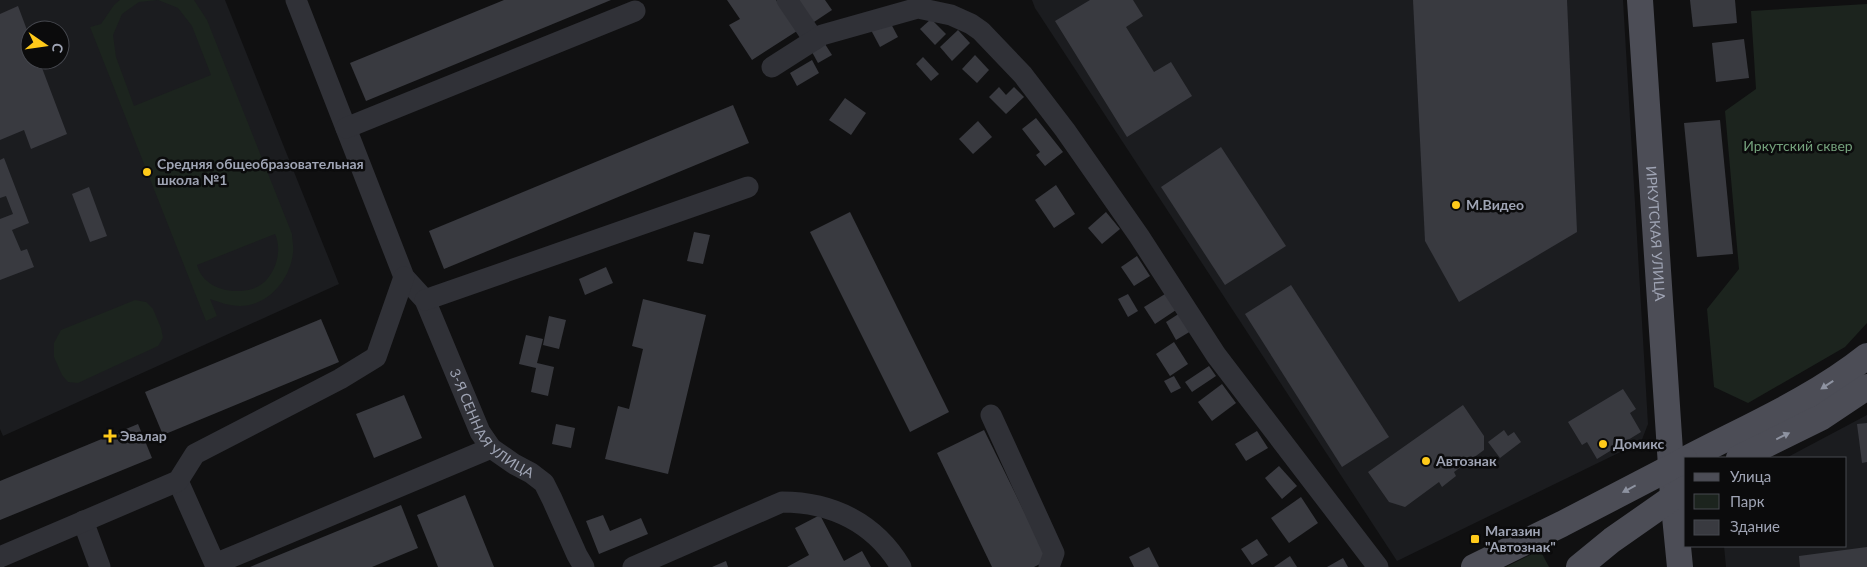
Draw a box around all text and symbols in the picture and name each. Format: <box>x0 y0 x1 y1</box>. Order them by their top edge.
north arrow <box>20 20 70 70</box>
text: С <box>49 42 67 55</box>
park label: Иркутский сквер <box>1743 137 1853 154</box>
place label: Средняя общеобразовательная школа №1 <box>157 155 364 188</box>
street label: ИРКУТСКАЯ УЛИЦА <box>1643 165 1669 302</box>
marker: Средняя общеобразовательная школа №1 <box>141 166 153 178</box>
place label: М.Видео <box>1466 196 1524 213</box>
marker: М.Видео <box>1450 199 1462 211</box>
street label: 3-Я СЕННАЯ УЛИЦА <box>447 366 538 481</box>
one-way arrow <box>1821 380 1834 390</box>
place label: Эвалар <box>120 427 167 444</box>
marker: Эвалар <box>104 430 116 442</box>
one-way arrow <box>1776 432 1790 440</box>
place label: Домикс <box>1613 435 1665 452</box>
marker: Домикс <box>1597 438 1609 450</box>
place label: Автознак <box>1435 452 1497 469</box>
marker: Автознак <box>1420 455 1432 467</box>
legend <box>1684 457 1847 547</box>
text: Улица <box>1730 467 1771 485</box>
one-way arrow <box>1622 485 1635 494</box>
text: Парк <box>1730 492 1765 510</box>
text: Здание <box>1730 517 1780 535</box>
place label: Магазин "Автознак" <box>1485 522 1556 555</box>
marker: Магазин "Автознак" <box>1469 533 1481 545</box>

